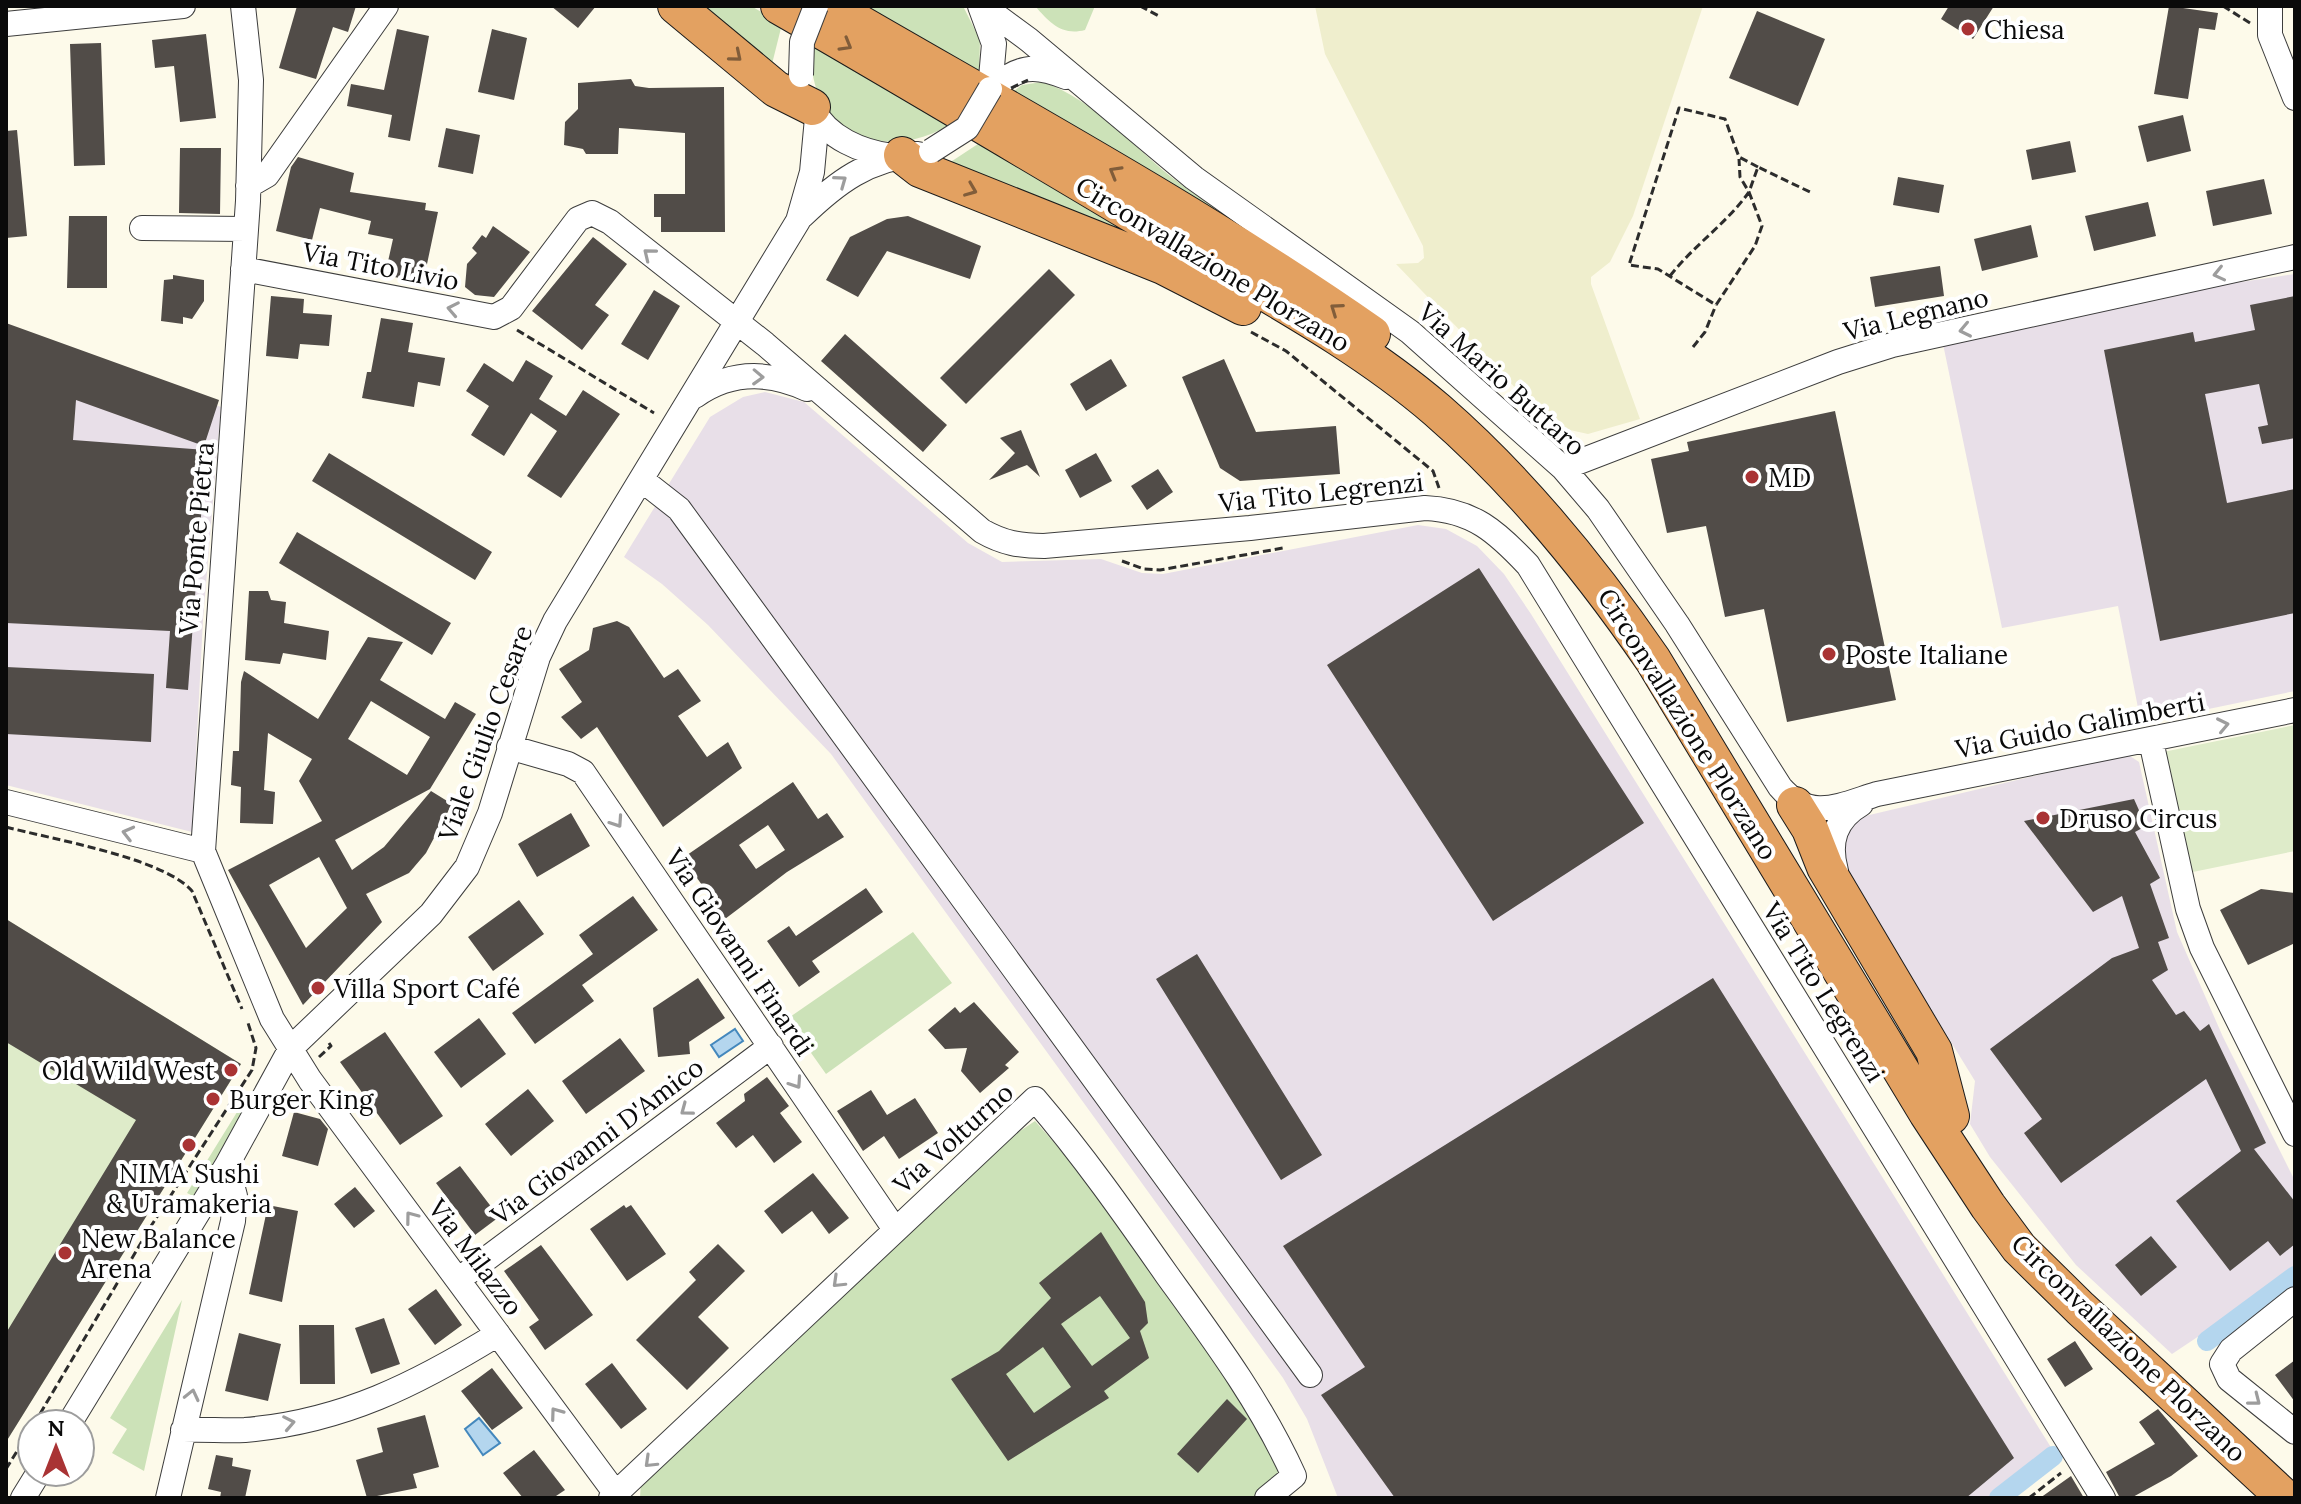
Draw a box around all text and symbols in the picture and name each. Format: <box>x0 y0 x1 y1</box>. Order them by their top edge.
place label: Chiesa <box>1984 13 2065 46</box>
marker: Chiesa <box>1959 20 1977 38</box>
one-way arrow <box>838 35 852 51</box>
one-way arrow <box>727 46 741 61</box>
one-way arrow <box>1109 166 1124 182</box>
street label: Circonvallazione Plorzano <box>1070 169 1356 359</box>
one-way arrow <box>832 176 847 191</box>
one-way arrow <box>963 180 977 197</box>
street label: Via Tito Livio <box>299 234 462 297</box>
one-way arrow <box>644 249 659 263</box>
one-way arrow <box>2213 265 2226 282</box>
street label: Via Legnano <box>1839 280 1992 348</box>
street label: Via Mario Buttaro <box>1411 295 1592 463</box>
one-way arrow <box>446 301 459 318</box>
one-way arrow <box>1331 304 1345 319</box>
one-way arrow <box>1959 321 1972 338</box>
one-way arrow <box>752 369 765 386</box>
street label: Via Ponte Pietra <box>171 440 221 637</box>
place label: MD <box>1768 461 1811 494</box>
street label: Via Tito Legrenzi <box>1216 465 1425 519</box>
marker: MD <box>1743 468 1761 486</box>
street label: Circonvallazione Plorzano <box>1591 582 1785 866</box>
street label: Viale Giulio Cesare <box>430 621 539 846</box>
place label: Poste Italiane <box>1845 638 2008 671</box>
marker: Poste Italiane <box>1820 645 1838 663</box>
street label: Via Guido Galimberti <box>1952 685 2207 766</box>
one-way arrow <box>2216 717 2229 734</box>
place label: Druso Circus <box>2059 802 2217 835</box>
marker: Druso Circus <box>2034 809 2052 827</box>
one-way arrow <box>607 814 622 828</box>
one-way arrow <box>121 825 135 842</box>
street label: Via Giovanni Finardi <box>658 841 822 1062</box>
street label: Via Tito Legrenzi <box>1755 895 1892 1088</box>
place label: Villa Sport Café <box>333 972 520 1005</box>
marker: Villa Sport Café <box>309 979 327 997</box>
street label: Via Giovanni D'Amico <box>483 1050 710 1232</box>
place label: Old Wild West <box>42 1054 215 1087</box>
marker: Old Wild West <box>222 1061 240 1079</box>
one-way arrow <box>786 1074 801 1089</box>
street label: Via Volturno <box>885 1075 1020 1201</box>
place label: Burger King <box>229 1083 374 1116</box>
marker: Burger King <box>204 1090 222 1108</box>
one-way arrow <box>680 1100 694 1114</box>
marker: NIMA Sushi & Uramakeria <box>180 1136 198 1154</box>
place label: NIMA Sushi & Uramakeria <box>106 1157 272 1220</box>
street label: Via Milazzo <box>421 1191 530 1322</box>
one-way arrow <box>407 1211 421 1226</box>
place label: New Balance Arena <box>80 1222 236 1285</box>
street label: Circonvallazione Plorzano <box>2005 1227 2253 1469</box>
marker: New Balance Arena <box>56 1244 74 1262</box>
one-way arrow <box>833 1273 847 1288</box>
one-way arrow <box>182 1388 199 1402</box>
one-way arrow <box>2246 1391 2261 1405</box>
one-way arrow <box>551 1407 566 1421</box>
north arrow <box>16 1408 96 1488</box>
text: N <box>47 1414 65 1442</box>
one-way arrow <box>281 1415 295 1432</box>
one-way arrow <box>645 1452 659 1467</box>

